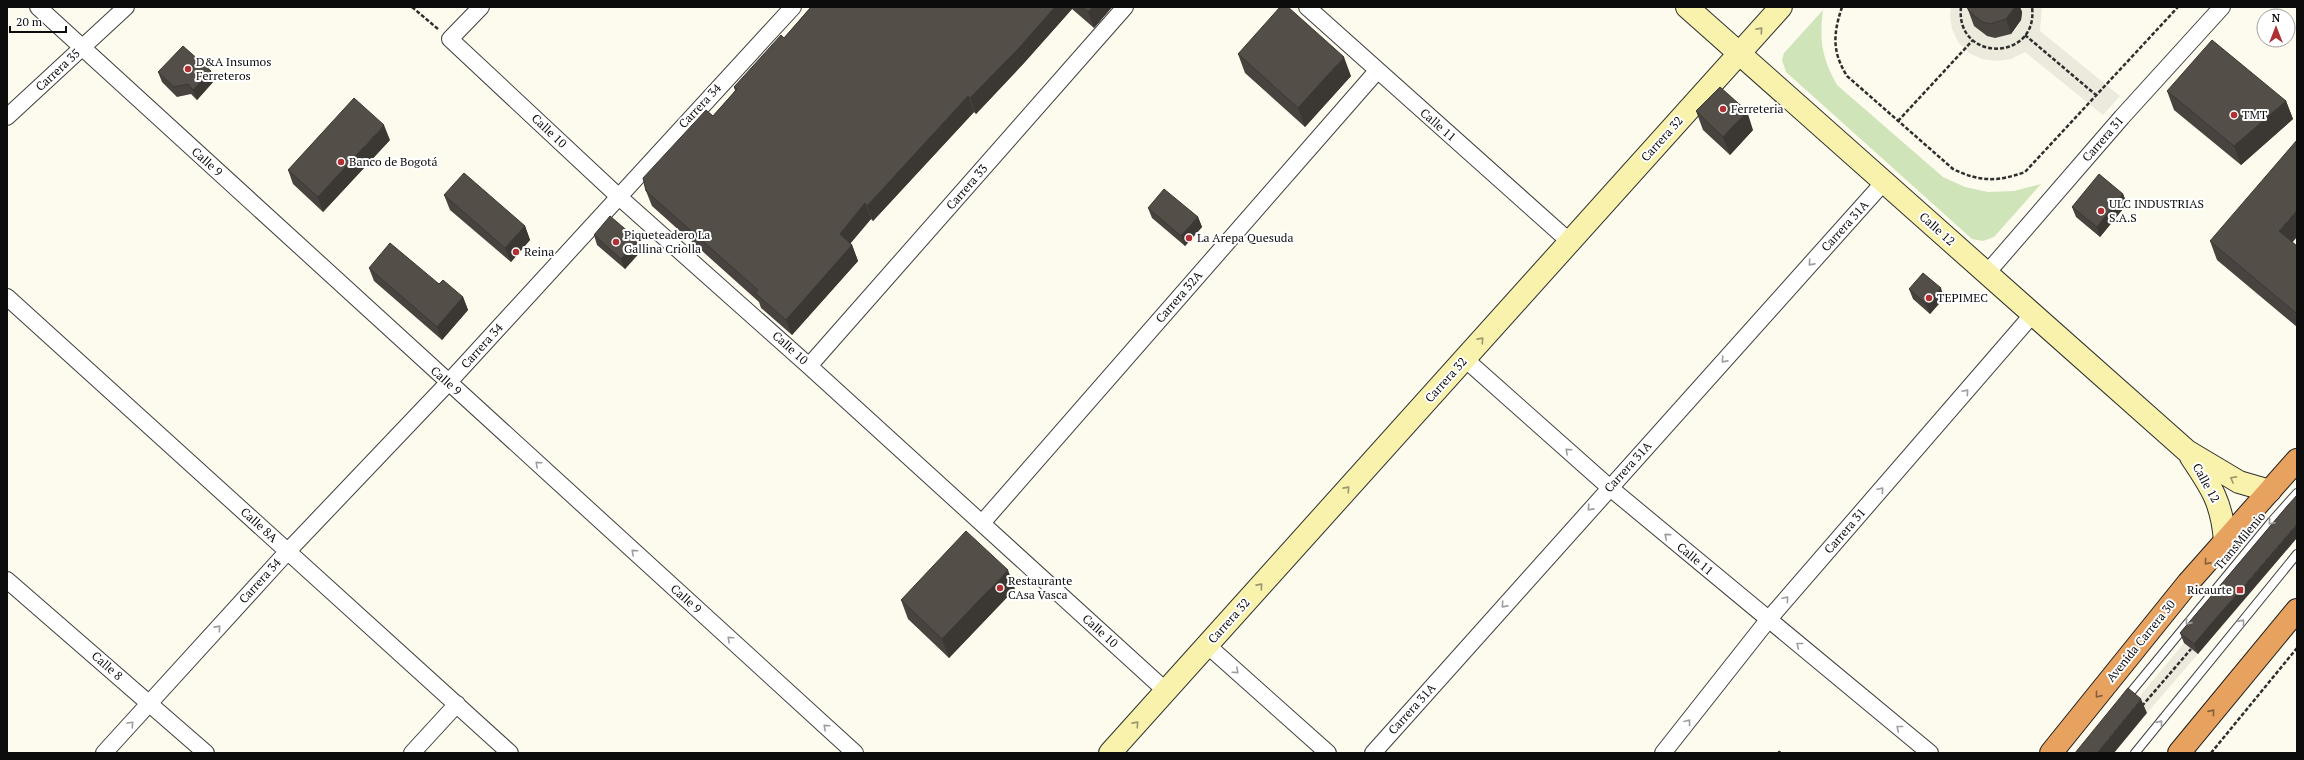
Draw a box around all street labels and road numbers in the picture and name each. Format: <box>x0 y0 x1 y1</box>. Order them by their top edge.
street label: Carrera 35 <box>32 45 83 94</box>
street label: Carrera 34 <box>675 80 724 131</box>
street label: Calle 11 <box>1417 105 1459 144</box>
street label: Calle 10 <box>529 111 570 151</box>
street label: Carrera 32 <box>1638 113 1686 164</box>
street label: Carrera 31 <box>2079 113 2126 165</box>
street label: Calle 9 <box>189 144 226 179</box>
street label: Carrera 33 <box>943 161 990 213</box>
street label: Carrera 31A <box>1818 196 1872 254</box>
street label: Calle 12 <box>1916 209 1958 249</box>
street label: Carrera 32A <box>1152 267 1206 326</box>
street label: Carrera 34 <box>458 320 506 371</box>
street label: Calle 10 <box>769 328 811 368</box>
street label: Carrera 32 <box>1422 354 1470 405</box>
street label: Calle 9 <box>428 363 465 398</box>
street label: Carrera 31A <box>1601 437 1655 495</box>
street label: Calle 12 <box>2190 460 2223 505</box>
street label: Calle 8A <box>238 504 282 546</box>
street label: Carrera 31 <box>1821 505 1868 557</box>
street label: TransMilenio <box>2211 508 2268 573</box>
street label: Calle 11 <box>1674 539 1717 578</box>
street label: Carrera 34 <box>236 555 284 606</box>
street label: Calle 9 <box>668 581 705 616</box>
street label: Carrera 32 <box>1205 595 1253 646</box>
street label: Avenida Carrera 30 <box>2103 597 2178 685</box>
street label: Calle 10 <box>1079 611 1121 651</box>
street label: Calle 8 <box>89 648 126 683</box>
street label: Carrera 31A <box>1385 679 1439 737</box>

